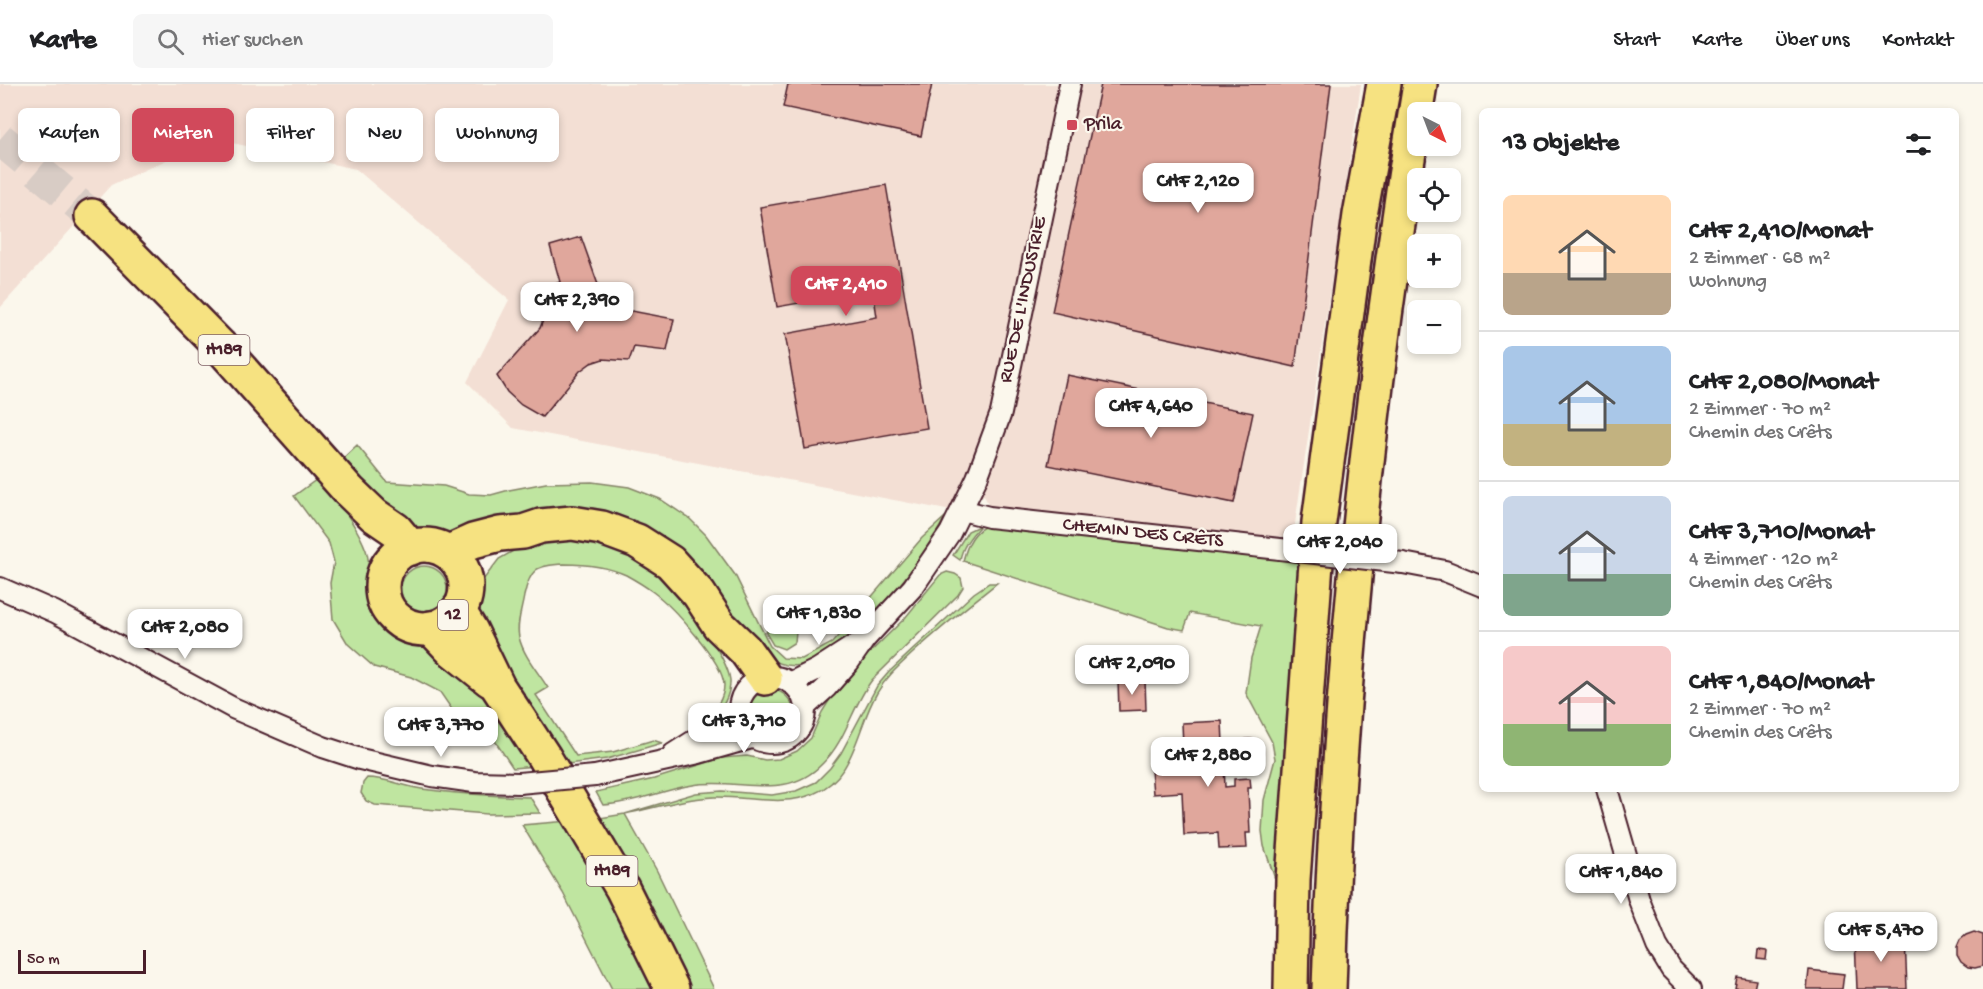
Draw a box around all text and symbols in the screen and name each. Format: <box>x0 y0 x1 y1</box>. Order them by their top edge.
search box <box>133 14 553 68</box>
text: Karte <box>30 25 97 58</box>
icon: search <box>154 25 187 58</box>
text: Hier suchen <box>202 28 303 54</box>
text: Start <box>1613 29 1659 54</box>
text: Karte <box>1692 29 1742 54</box>
text: Über uns <box>1775 29 1849 54</box>
text: Kontakt <box>1882 29 1953 54</box>
north arrow <box>1407 102 1461 156</box>
map controls <box>1407 102 1461 354</box>
chip: Kaufen <box>18 108 120 162</box>
chip: Mieten <box>132 108 234 162</box>
chip: Filter <box>246 108 334 162</box>
chip: Neu <box>346 108 423 162</box>
chip: Wohnung <box>435 108 559 162</box>
place label: Prila <box>1083 114 1123 137</box>
marker: Prila <box>1065 118 1079 132</box>
icon: filters <box>1902 128 1935 161</box>
text: 13 Objekte <box>1503 129 1619 160</box>
pin: CHF 2,120 <box>1129 163 1267 214</box>
button: locate <box>1407 168 1461 222</box>
text: CHF 2,120 <box>1157 171 1239 194</box>
street label: RUE DE L'INDUSTRIE <box>995 213 1053 385</box>
text: CHF 2,410/Monat <box>1689 217 1871 248</box>
icon: home <box>1551 219 1623 291</box>
button: + <box>1407 234 1461 288</box>
text: 2 Zimmer · 68 m² <box>1689 248 1830 271</box>
pin: CHF 2,410 <box>777 266 915 317</box>
text: Wohnung <box>1689 271 1767 294</box>
text: CHF 2,410 <box>805 274 887 297</box>
pin: CHF 2,390 <box>508 282 646 333</box>
text: CHF 2,390 <box>534 290 620 313</box>
button: − <box>1407 300 1461 354</box>
road number: H189 <box>198 335 250 365</box>
text: CHF 2,080/Monat <box>1689 368 1877 399</box>
icon: home <box>1551 370 1623 442</box>
pin: CHF 4,640 <box>1082 388 1220 439</box>
text: CHF 4,640 <box>1109 396 1193 419</box>
text: 2 Zimmer · 70 m² <box>1689 399 1831 422</box>
text: Chemin des Crêts <box>1689 422 1832 445</box>
street label: CHEMIN DES CRÊTS <box>1062 513 1225 554</box>
text: CHF 3,710/Monat <box>1689 518 1873 549</box>
icon: home <box>1551 520 1623 592</box>
pin: CHF 2,040 <box>1271 524 1409 575</box>
text: CHF 2,040 <box>1297 532 1383 555</box>
text: 4 Zimmer · 120 m² <box>1689 549 1838 572</box>
text: Chemin des Crêts <box>1689 572 1832 595</box>
pin: CHF 1,830 <box>750 595 888 646</box>
road number: 12 <box>438 600 468 630</box>
text: CHF 1,830 <box>777 603 861 626</box>
pin: CHF 2,080 <box>116 609 254 660</box>
text: CHF 2,080 <box>142 617 229 640</box>
pin: CHF 2,090 <box>1063 645 1201 696</box>
text: CHF 2,090 <box>1089 653 1175 676</box>
text: CHF 1,840/Monat <box>1689 668 1873 699</box>
icon: home <box>1551 670 1623 742</box>
text: 2 Zimmer · 70 m² <box>1689 699 1831 722</box>
pin: CHF 3,710 <box>675 703 813 754</box>
pin: CHF 3,770 <box>372 707 510 758</box>
text: CHF 3,710 <box>702 711 786 734</box>
text: CHF 3,770 <box>398 715 484 738</box>
text: Chemin des Crêts <box>1689 722 1832 745</box>
pin: CHF 2,880 <box>1139 737 1277 788</box>
text: CHF 2,880 <box>1165 745 1251 768</box>
pin: CHF 1,840 <box>1552 854 1690 905</box>
road number: H189 <box>586 856 638 886</box>
text: CHF 1,840 <box>1579 862 1663 885</box>
pin: CHF 5,470 <box>1812 912 1950 963</box>
text: CHF 5,470 <box>1838 920 1924 943</box>
scale bar <box>18 947 146 974</box>
text: 50 m <box>27 951 60 970</box>

